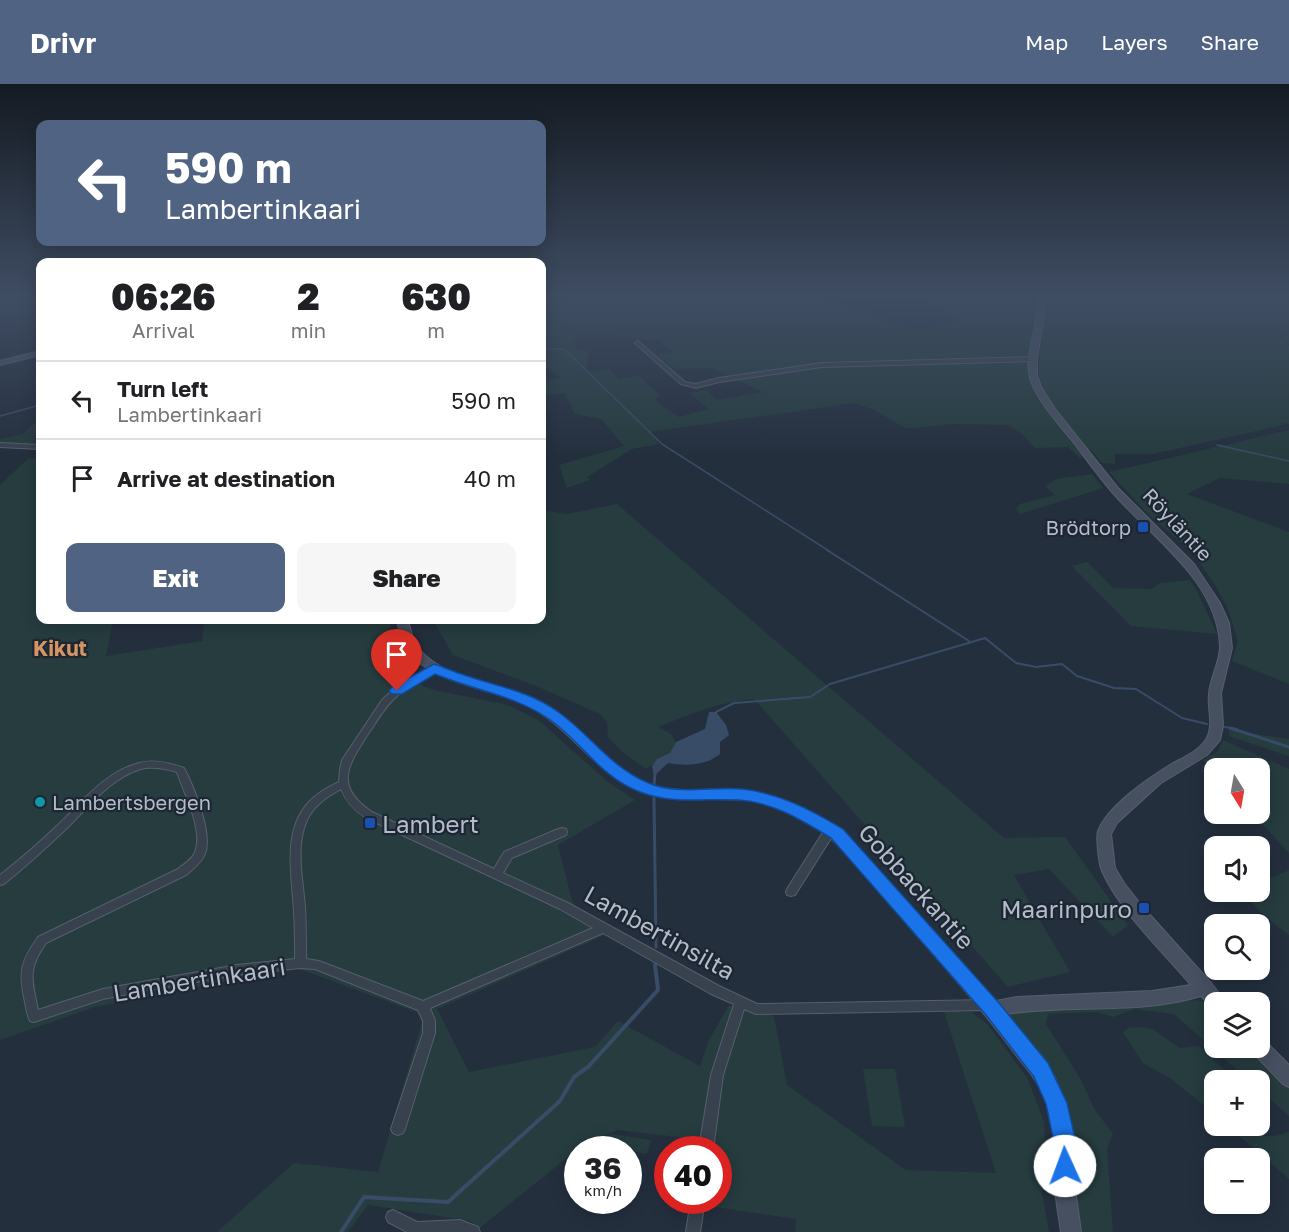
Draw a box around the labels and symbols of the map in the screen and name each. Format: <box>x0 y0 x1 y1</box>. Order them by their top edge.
street label: Röyläntie <box>1138 483 1218 565</box>
place label: Brödtorp <box>1046 515 1131 539</box>
marker: Brödtorp <box>1136 520 1150 534</box>
pin <box>371 629 422 691</box>
district label: Kikut <box>33 635 87 661</box>
north arrow <box>1204 758 1270 824</box>
place label: Lambertsbergen <box>52 790 211 814</box>
marker: Lambertsbergen <box>33 795 47 809</box>
place label: Lambert <box>382 809 479 838</box>
marker: Lambert <box>363 816 377 830</box>
street label: Gobbackantie <box>853 817 981 955</box>
street label: Lambertinsilta <box>580 879 740 985</box>
place label: Maarinpuro <box>1001 894 1132 923</box>
marker: Maarinpuro <box>1137 901 1151 915</box>
street label: Lambertinkaari <box>111 951 287 1007</box>
position arrow <box>1033 1134 1097 1198</box>
speed limit sign: 40 <box>654 1136 732 1214</box>

